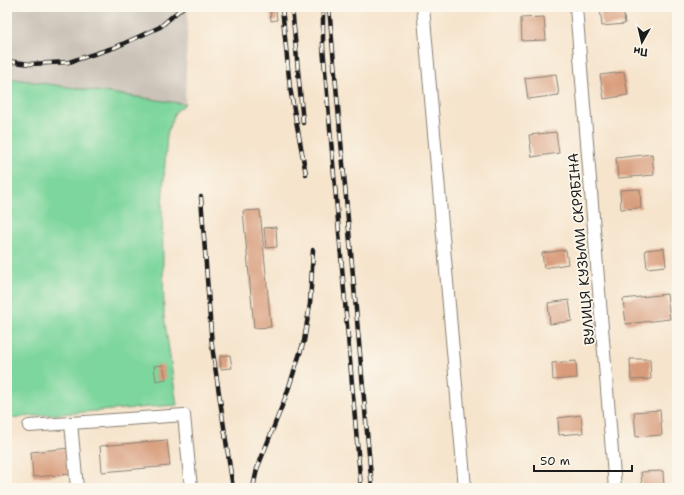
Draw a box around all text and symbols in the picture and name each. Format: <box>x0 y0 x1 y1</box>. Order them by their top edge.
north arrow <box>622 22 662 62</box>
text: Пн <box>632 43 649 60</box>
street label: ВУЛИЦЯ КУЗЬМИ СКРЯБІНА <box>564 152 598 346</box>
scale bar <box>534 447 632 473</box>
text: 50 m <box>540 453 570 469</box>

